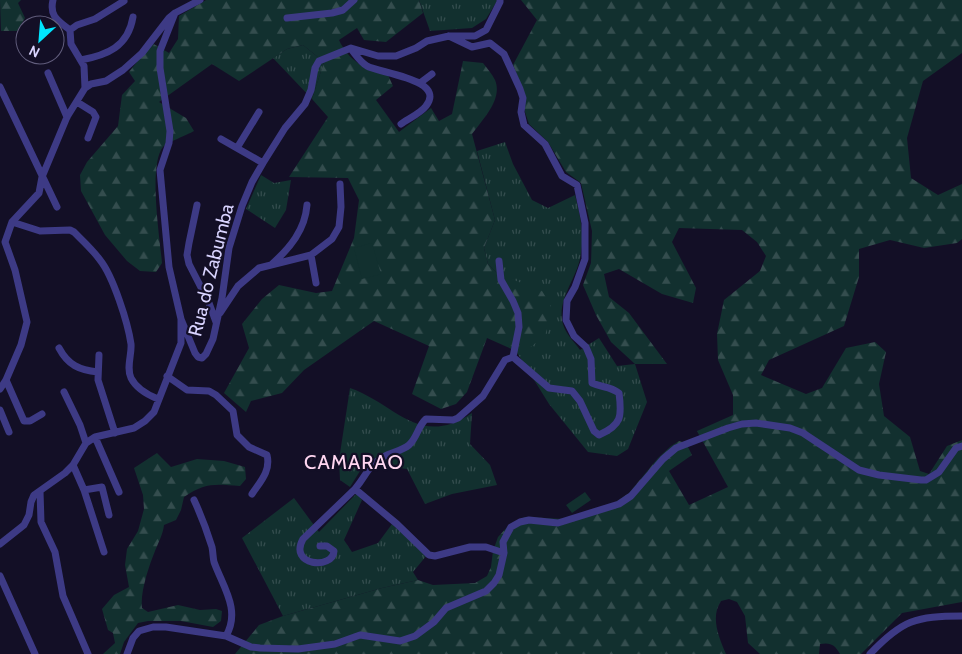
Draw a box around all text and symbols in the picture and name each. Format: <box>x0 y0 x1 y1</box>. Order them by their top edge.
north arrow <box>15 15 65 65</box>
text: N <box>26 41 43 62</box>
street label: Rua do Zabumba <box>183 201 239 339</box>
district label: CAMARAO <box>304 450 404 474</box>

